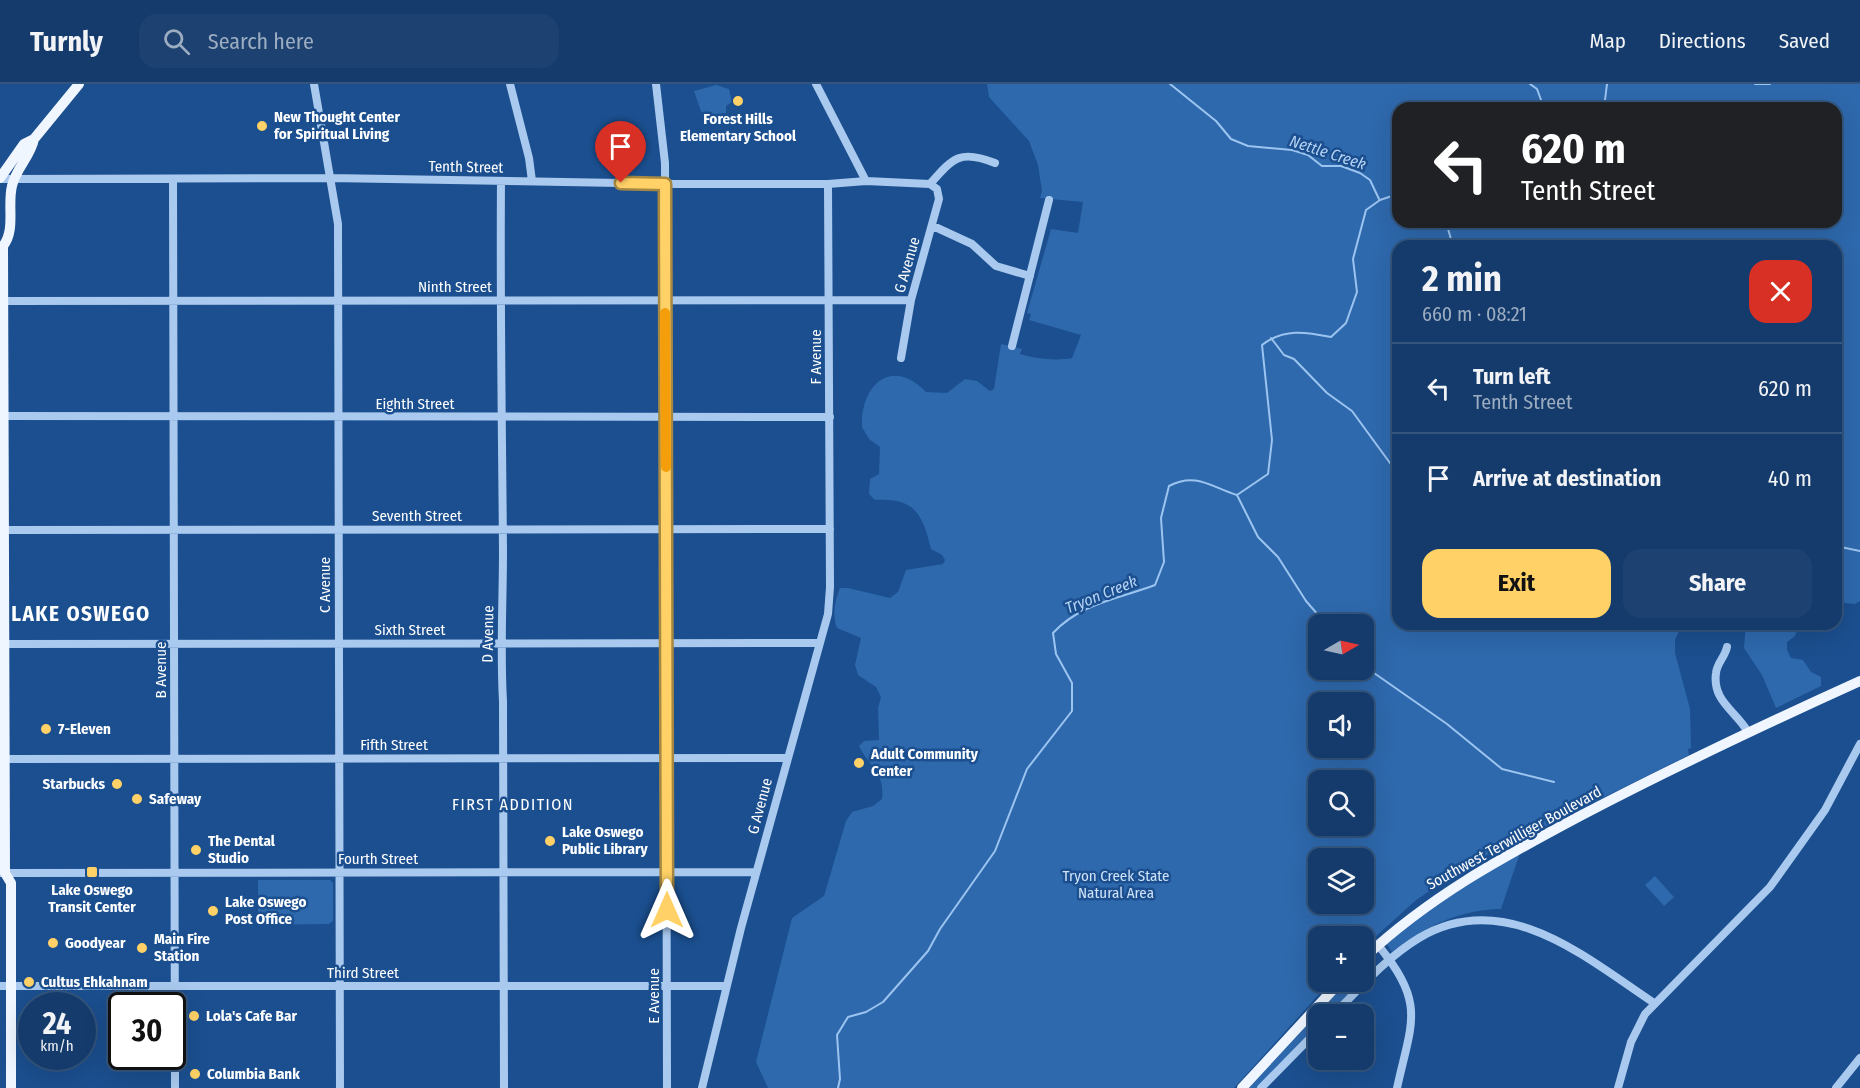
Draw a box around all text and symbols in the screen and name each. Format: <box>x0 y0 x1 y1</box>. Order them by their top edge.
search box <box>139 14 559 68</box>
text: Turnly <box>30 25 103 58</box>
icon: search <box>160 25 193 58</box>
text: Search here <box>208 28 314 55</box>
text: Map <box>1589 28 1626 54</box>
text: Directions <box>1659 28 1746 54</box>
text: Saved <box>1779 28 1830 54</box>
marker: Forest Hills Elementary School <box>731 94 745 108</box>
place label: New Thought Center for Spiritual Living <box>274 108 400 143</box>
place label: Forest Hills Elementary School <box>680 110 797 145</box>
marker: New Thought Center for Spiritual Living <box>255 119 269 133</box>
pin <box>595 121 646 183</box>
text: 620 m <box>1521 124 1626 174</box>
icon: left <box>1422 126 1500 204</box>
icon: arrive <box>604 130 637 163</box>
water label: Nettle Creek <box>1287 131 1368 174</box>
street label: Tenth Street <box>429 157 504 177</box>
text: Tenth Street <box>1521 175 1655 207</box>
street label: G Avenue <box>890 235 924 295</box>
text: 2 min <box>1422 257 1502 301</box>
button: close <box>1749 260 1812 323</box>
street label: Ninth Street <box>418 278 492 296</box>
text: 660 m · 08:21 <box>1422 302 1527 326</box>
street label: F Avenue <box>807 329 825 385</box>
text: Turn left <box>1473 363 1551 390</box>
icon: left <box>1422 372 1455 405</box>
text: 620 m <box>1758 375 1812 402</box>
text: Tenth Street <box>1473 390 1573 414</box>
street label: Eighth Street <box>376 395 455 413</box>
icon: arrive <box>1422 462 1455 495</box>
text: Arrive at destination <box>1473 465 1661 492</box>
text: 40 m <box>1768 465 1812 492</box>
street label: Seventh Street <box>372 507 462 525</box>
button: Exit <box>1422 549 1611 618</box>
button: Share <box>1623 549 1812 618</box>
street label: C Avenue <box>316 557 334 613</box>
water label: Tryon Creek <box>1062 571 1140 617</box>
district label: LAKE OSWEGO <box>11 601 151 627</box>
street label: D Avenue <box>479 605 497 663</box>
north arrow <box>1308 614 1374 680</box>
map controls <box>1308 614 1374 1070</box>
street label: Sixth Street <box>374 621 446 639</box>
street label: B Avenue <box>152 642 170 698</box>
button: sound <box>1308 692 1374 758</box>
place label: 7-Eleven <box>58 720 111 738</box>
marker: 7-Eleven <box>39 722 53 736</box>
street label: Fifth Street <box>360 736 428 754</box>
place label: Adult Community Center <box>870 745 979 780</box>
marker: Adult Community Center <box>852 756 866 770</box>
button: search <box>1308 770 1374 836</box>
place label: Starbucks <box>43 775 105 793</box>
street label: G Avenue <box>744 776 776 836</box>
marker: Starbucks <box>110 777 124 791</box>
street label: Southwest Terwilliger Boulevard <box>1424 782 1604 894</box>
place label: Safeway <box>149 790 202 808</box>
marker: Safeway <box>130 792 144 806</box>
district label: FIRST ADDITION <box>452 795 574 814</box>
place label: Lake Oswego Public Library <box>562 823 648 858</box>
place label: The Dental Studio <box>208 832 276 867</box>
marker: Lake Oswego Public Library <box>543 834 557 848</box>
marker: The Dental Studio <box>189 843 203 857</box>
button: layers <box>1308 848 1374 914</box>
street label: Fourth Street <box>338 850 418 868</box>
marker: Lake Oswego Transit Center <box>85 865 99 879</box>
park label: Tryon Creek State Natural Area <box>1063 867 1169 902</box>
position arrow <box>635 878 699 942</box>
place label: Lake Oswego Transit Center <box>48 881 136 916</box>
place label: Lake Oswego Post Office <box>225 893 306 928</box>
marker: Lake Oswego Post Office <box>206 904 220 918</box>
button: + <box>1308 926 1374 992</box>
place label: Main Fire Station <box>154 930 210 965</box>
place label: Goodyear <box>65 934 126 952</box>
marker: Goodyear <box>46 936 60 950</box>
marker: Main Fire Station <box>135 941 149 955</box>
street label: Third Street <box>327 964 399 982</box>
street label: E Avenue <box>645 968 663 1024</box>
place label: Cultus Ehkahnam <box>41 973 148 991</box>
marker: Cultus Ehkahnam <box>22 975 36 989</box>
speed limit sign: 30 <box>108 992 186 1070</box>
button: − <box>1308 1004 1374 1070</box>
text: 24 <box>43 1006 71 1042</box>
place label: Lola's Cafe Bar <box>206 1007 297 1025</box>
marker: Lola's Cafe Bar <box>187 1009 201 1023</box>
text: km/h <box>40 1037 74 1055</box>
place label: Columbia Bank <box>207 1065 300 1083</box>
marker: Columbia Bank <box>188 1067 202 1081</box>

